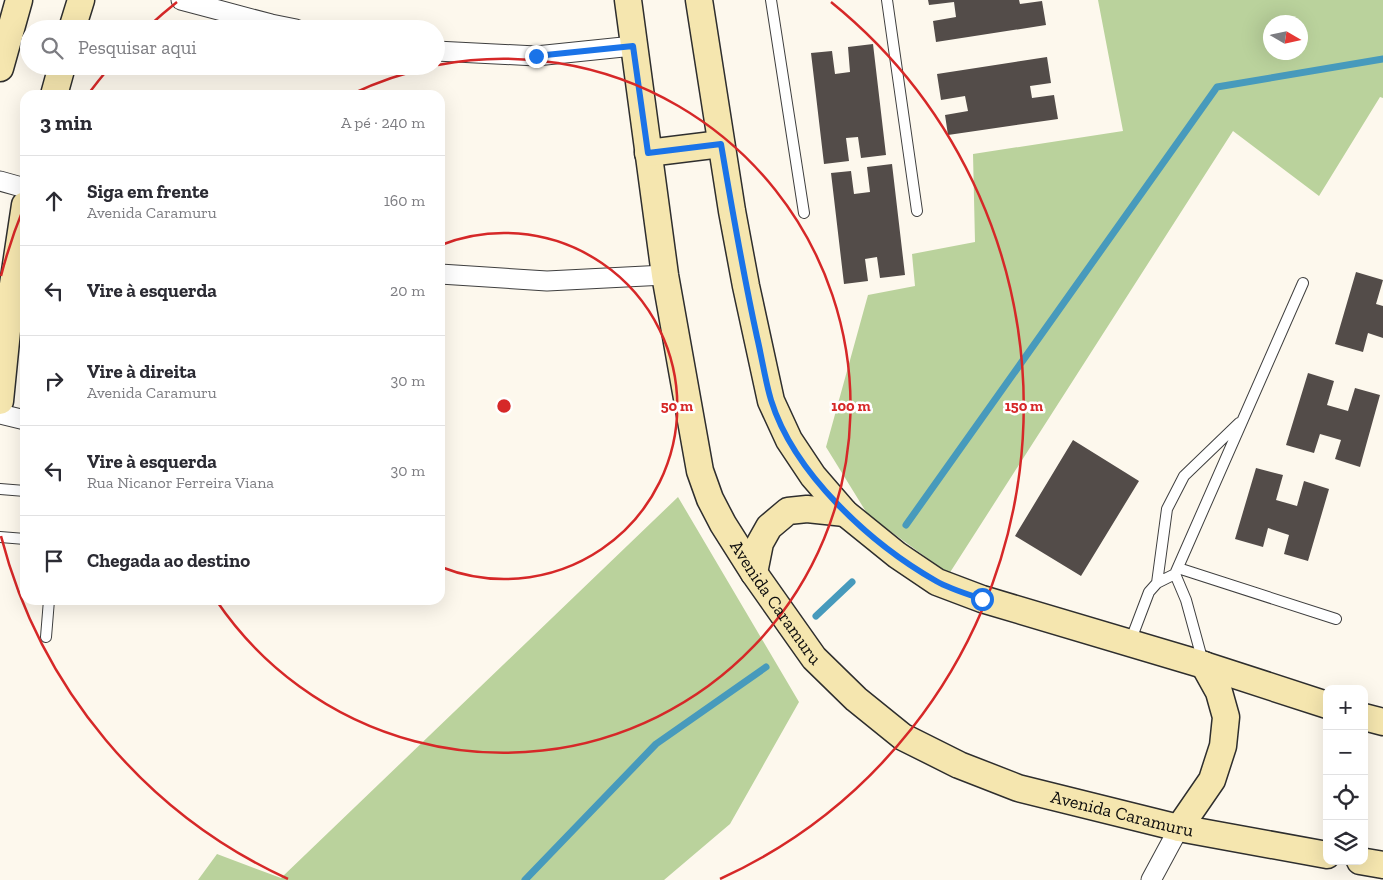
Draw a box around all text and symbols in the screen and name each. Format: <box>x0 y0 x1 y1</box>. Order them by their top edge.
north arrow <box>1263 15 1308 60</box>
search box <box>20 20 445 75</box>
icon: search <box>38 34 66 62</box>
text: Pesquisar aqui <box>78 36 197 59</box>
route end <box>525 45 548 68</box>
text: 3 min <box>40 110 92 135</box>
text: A pé · 240 m <box>341 113 425 132</box>
text: Siga em frente <box>87 180 209 203</box>
icon: ahead <box>40 187 68 215</box>
text: 160 m <box>384 191 425 210</box>
text: Avenida Caramuru <box>87 203 217 222</box>
icon: left <box>40 277 68 305</box>
text: Vire à esquerda <box>87 279 217 302</box>
text: 20 m <box>390 281 425 300</box>
text: Vire à direita <box>87 360 196 383</box>
icon: right <box>40 367 68 395</box>
text: 30 m <box>391 371 425 390</box>
text: Avenida Caramuru <box>87 383 217 402</box>
centre of rings <box>495 397 513 415</box>
text: 50 m <box>661 397 693 415</box>
text: 100 m <box>831 397 871 415</box>
text: 150 m <box>1005 397 1043 415</box>
text: Vire à esquerda <box>87 450 217 473</box>
icon: left <box>40 457 68 485</box>
text: 30 m <box>391 461 425 480</box>
text: Rua Nicanor Ferreira Viana <box>87 473 274 492</box>
street label: Avenida Caramuru <box>725 536 826 670</box>
icon: arrive <box>40 547 68 575</box>
text: Chegada ao destino <box>87 549 250 572</box>
route start <box>971 588 994 611</box>
map controls <box>1323 685 1368 865</box>
button: + <box>1323 685 1368 730</box>
button: − <box>1323 730 1368 775</box>
button: locate <box>1323 775 1368 820</box>
street label: Avenida Caramuru <box>1049 786 1195 841</box>
button: layers <box>1323 820 1368 865</box>

